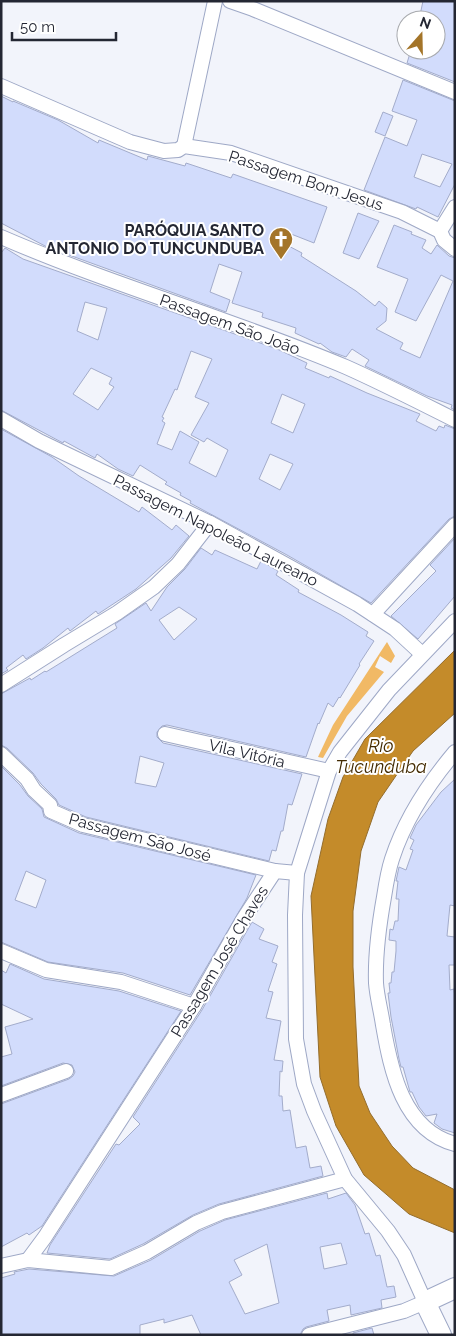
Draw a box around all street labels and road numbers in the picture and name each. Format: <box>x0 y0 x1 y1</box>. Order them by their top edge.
street label: Passagem Bom Jesus <box>226 147 386 215</box>
street label: Passagem São João <box>157 290 302 359</box>
street label: Passagem Napoleão Laureano <box>110 470 321 590</box>
street label: Vila Vitória <box>207 735 287 772</box>
street label: Passagem São José <box>67 809 213 866</box>
street label: Passagem José Chaves <box>167 882 272 1040</box>

